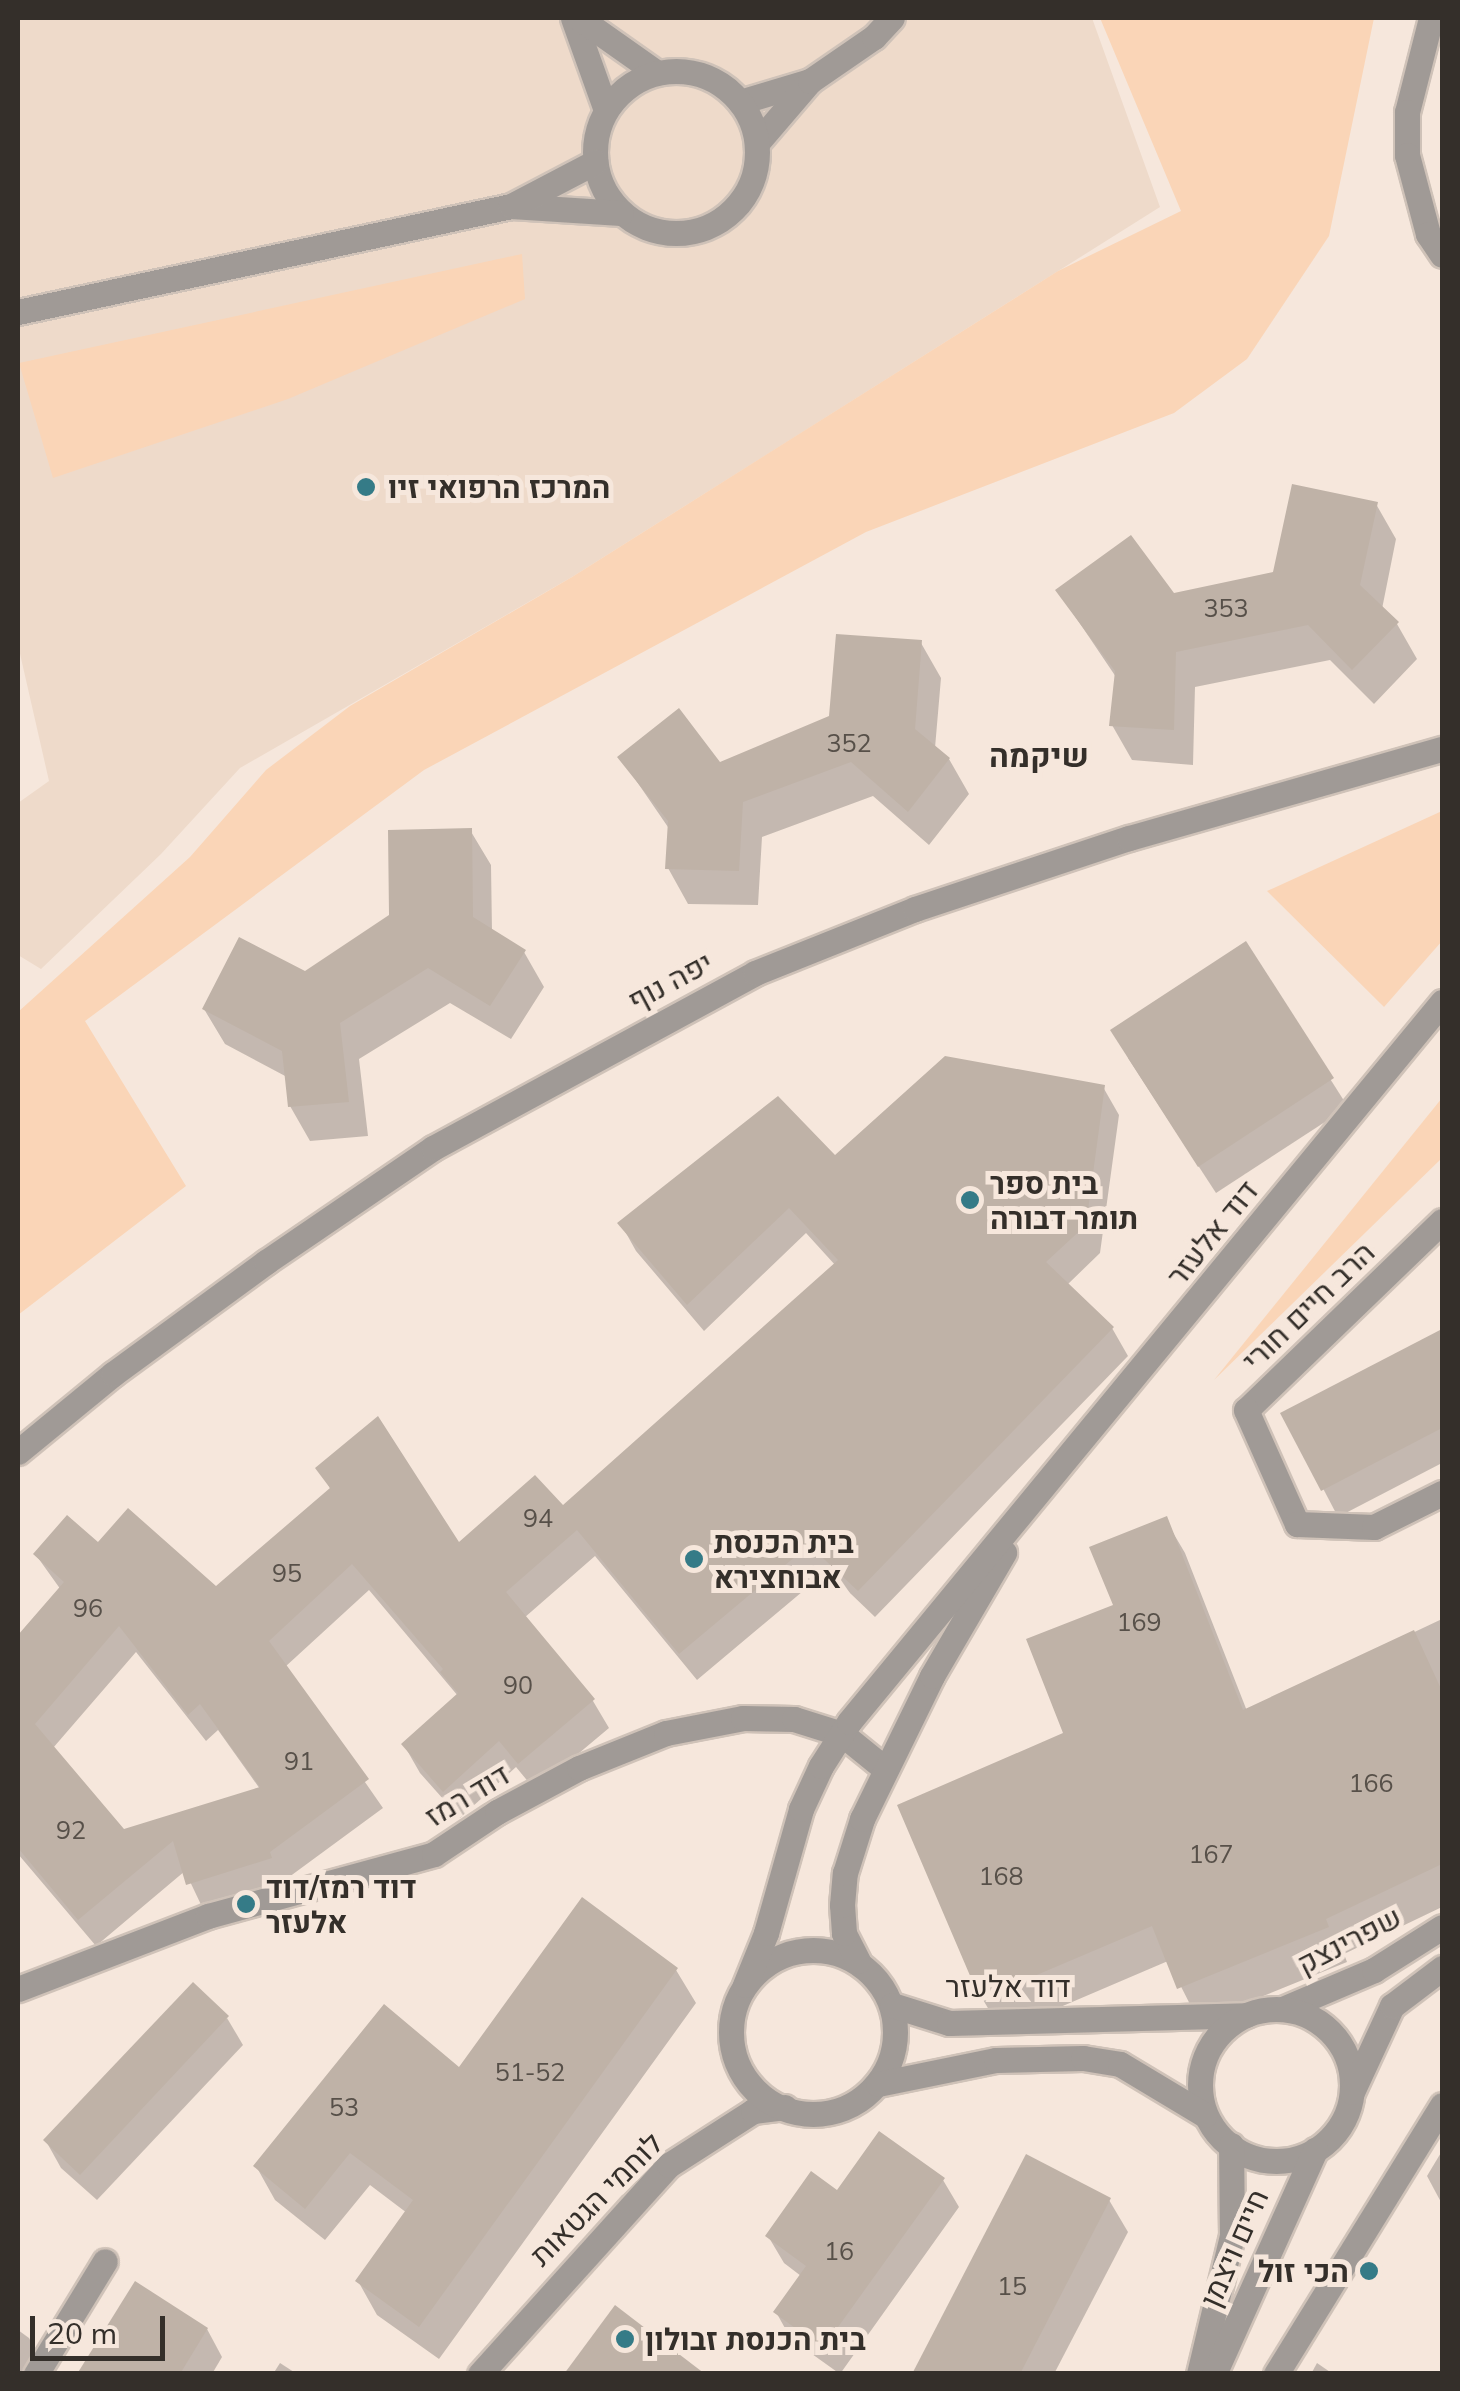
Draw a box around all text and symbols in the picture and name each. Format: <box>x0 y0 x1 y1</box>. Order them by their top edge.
place label: המרכז הרפואי זיו <box>388 469 610 505</box>
marker: המרכז הרפואי זיו <box>353 474 379 500</box>
house number: 353 <box>1204 593 1248 623</box>
house number: 352 <box>827 728 871 758</box>
district label: שיקמה <box>989 736 1089 774</box>
street label: יפה נוף <box>621 944 719 1018</box>
place label: בית ספר תומר דבורה <box>990 1165 1138 1236</box>
street label: דוד אלעזר <box>1159 1173 1265 1293</box>
marker: בית ספר תומר דבורה <box>959 1189 981 1211</box>
street label: הרב חיים חורי <box>1234 1234 1382 1378</box>
house number: 94 <box>523 1503 553 1533</box>
place label: בית הכנסת אבוחצירא <box>714 1524 854 1594</box>
marker: בית הכנסת אבוחצירא <box>683 1548 705 1570</box>
house number: 95 <box>272 1558 302 1588</box>
house number: 96 <box>73 1593 103 1623</box>
house number: 169 <box>1117 1607 1161 1637</box>
house number: 90 <box>503 1670 533 1700</box>
house number: 91 <box>284 1746 314 1776</box>
street label: דוד רמז <box>418 1756 516 1834</box>
house number: 166 <box>1349 1768 1393 1798</box>
house number: 92 <box>56 1815 86 1845</box>
house number: 167 <box>1189 1839 1233 1869</box>
house number: 168 <box>979 1861 1023 1891</box>
place label: דוד רמז/דוד אלעזר <box>266 1869 417 1940</box>
marker: דוד רמז/דוד אלעזר <box>235 1893 257 1915</box>
street label: שפרינצק <box>1291 1898 1407 1982</box>
street label: דוד אלעזר <box>945 1968 1071 2004</box>
house number: 51-52 <box>495 2057 565 2087</box>
house number: 53 <box>329 2092 359 2122</box>
street label: לוחמי הגטאות <box>522 2125 670 2273</box>
street label: חיים ויצמן <box>1192 2184 1276 2312</box>
house number: 16 <box>824 2236 854 2266</box>
place label: הכי זול <box>1258 2253 1349 2289</box>
marker: הכי זול <box>1358 2260 1380 2282</box>
house number: 15 <box>997 2271 1027 2301</box>
scale bar <box>35 2296 170 2358</box>
text: 20 m <box>47 2314 117 2352</box>
place label: בית הכנסת זבולון <box>645 2321 866 2357</box>
marker: בית הכנסת זבולון <box>614 2328 636 2350</box>

